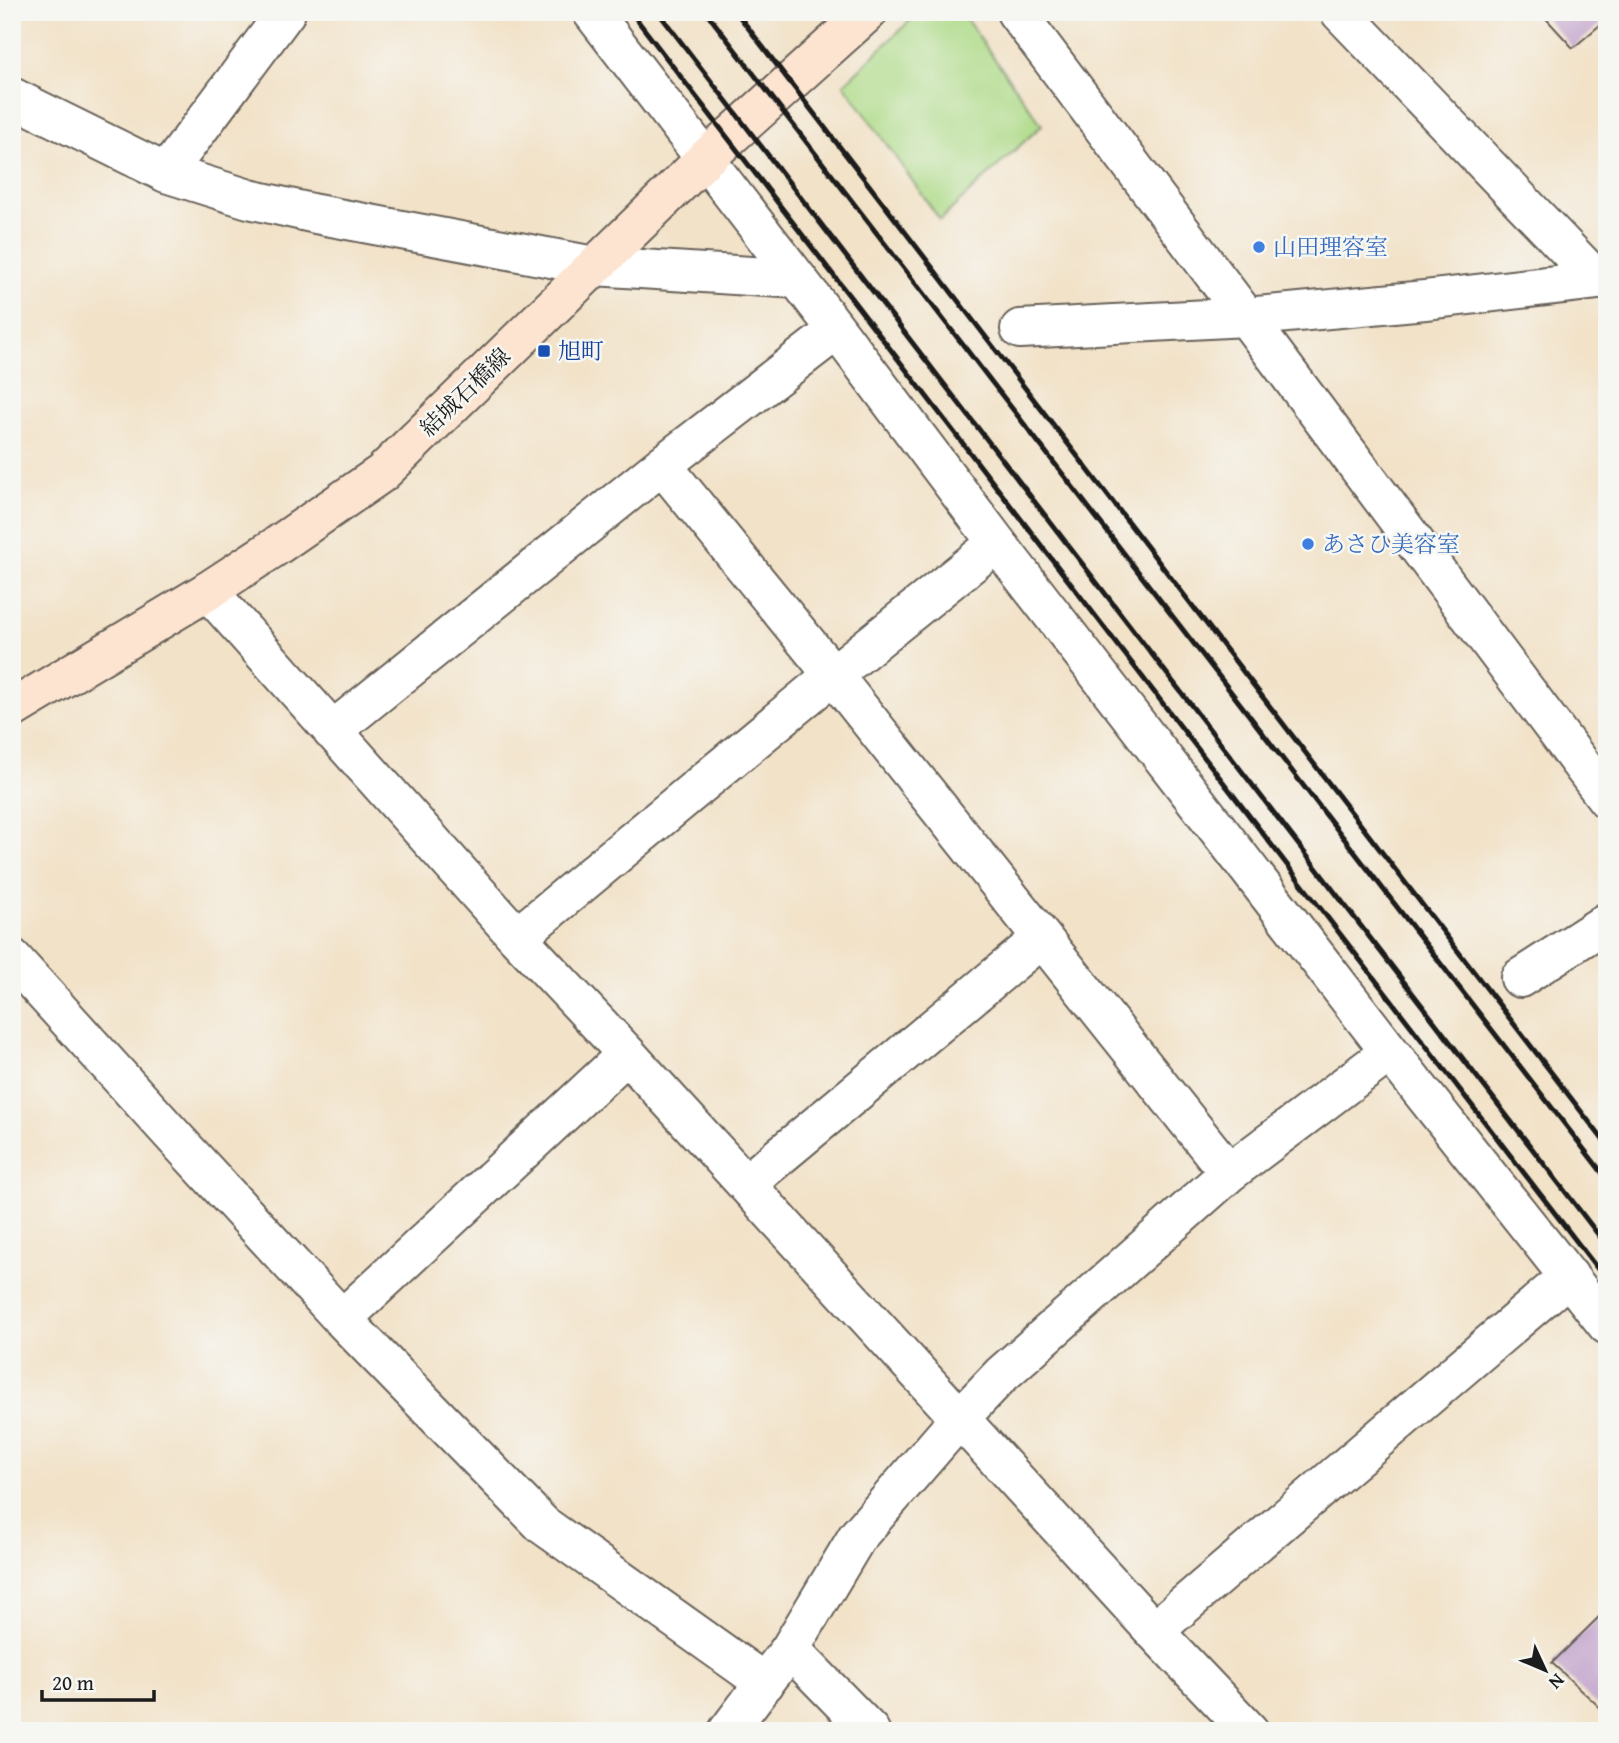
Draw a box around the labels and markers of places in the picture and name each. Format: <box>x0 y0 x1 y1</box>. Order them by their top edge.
place label: 山田理容室 <box>1273 230 1388 263</box>
marker: 山田理容室 <box>1251 239 1267 255</box>
place label: 旭町 <box>558 334 604 367</box>
marker: 旭町 <box>536 343 552 359</box>
place label: あさひ美容室 <box>1322 527 1460 560</box>
marker: あさひ美容室 <box>1300 536 1316 552</box>

